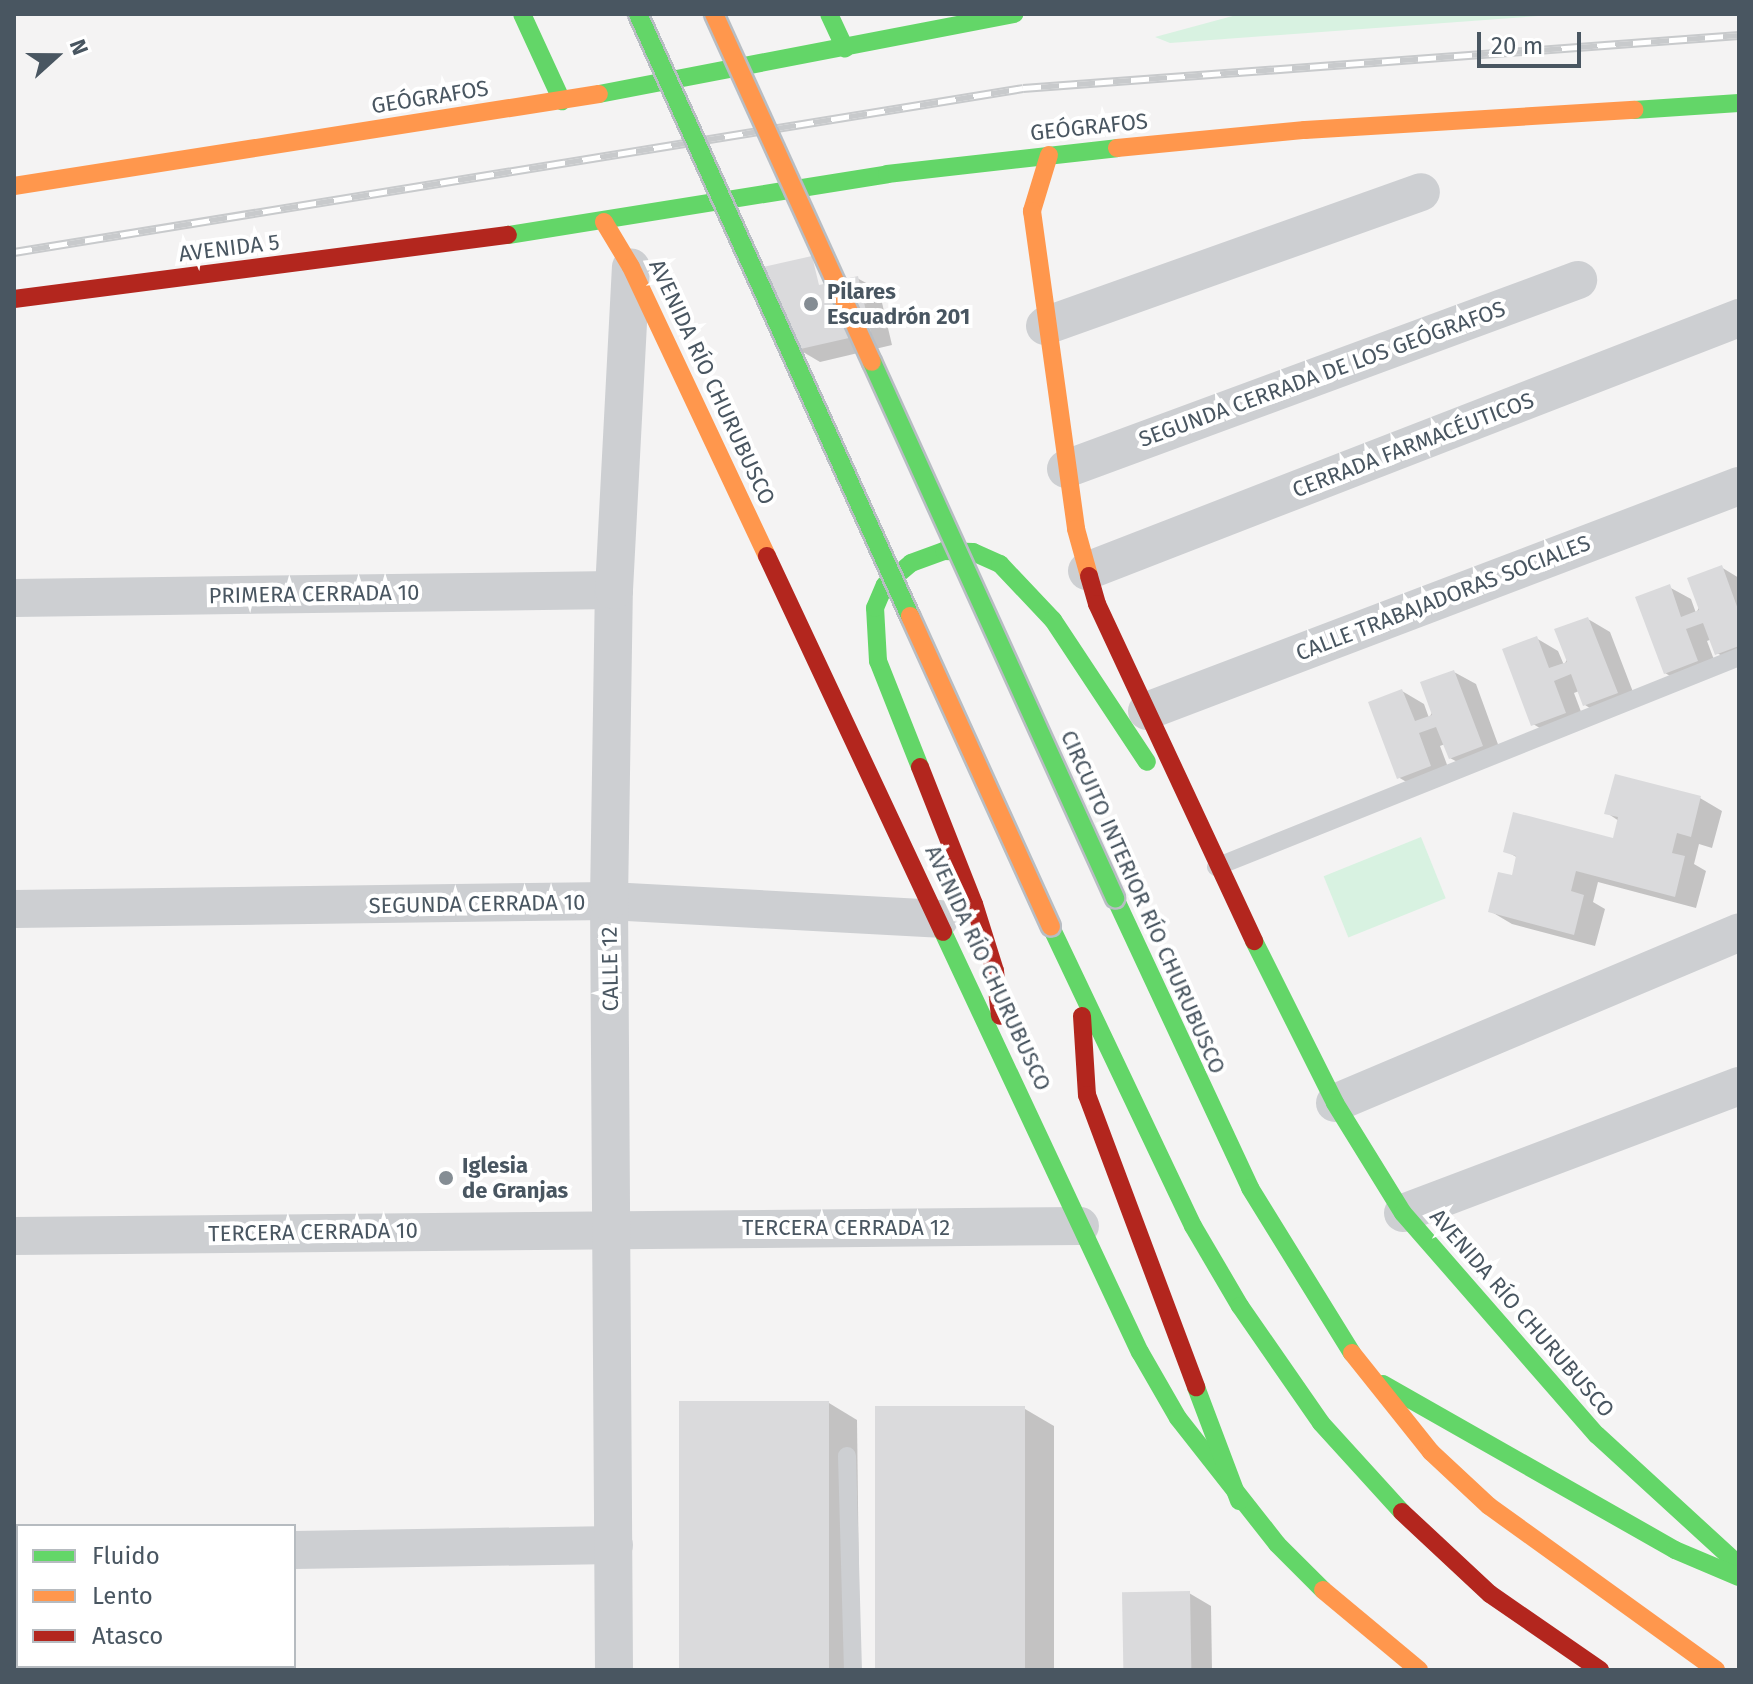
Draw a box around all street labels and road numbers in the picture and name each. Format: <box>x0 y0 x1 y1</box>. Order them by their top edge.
street label: GEÓGRAFOS <box>370 75 490 119</box>
street label: GEÓGRAFOS <box>1029 108 1149 146</box>
street label: AVENIDA 5 <box>177 229 281 267</box>
street label: AVENIDA RÍO CHURUBUSCO <box>644 255 780 509</box>
street label: SEGUNDA CERRADA DE LOS GEÓGRAFOS <box>1135 295 1509 453</box>
street label: CERRADA FARMACÉUTICOS <box>1289 387 1537 503</box>
street label: CALLE TRABAJADORAS SOCIALES <box>1292 530 1594 666</box>
street label: PRIMERA CERRADA 10 <box>208 579 420 609</box>
street label: CIRCUITO INTERIOR RÍO CHURUBUSCO <box>1055 726 1231 1078</box>
street label: AVENIDA RÍO CHURUBUSCO <box>920 841 1056 1095</box>
street label: SEGUNDA CERRADA 10 <box>368 889 586 919</box>
street label: CALLE 12 <box>596 926 624 1012</box>
street label: AVENIDA RÍO CHURUBUSCO <box>1424 1203 1620 1423</box>
street label: TERCERA CERRADA 12 <box>742 1215 950 1241</box>
street label: TERCERA CERRADA 10 <box>208 1217 418 1247</box>

